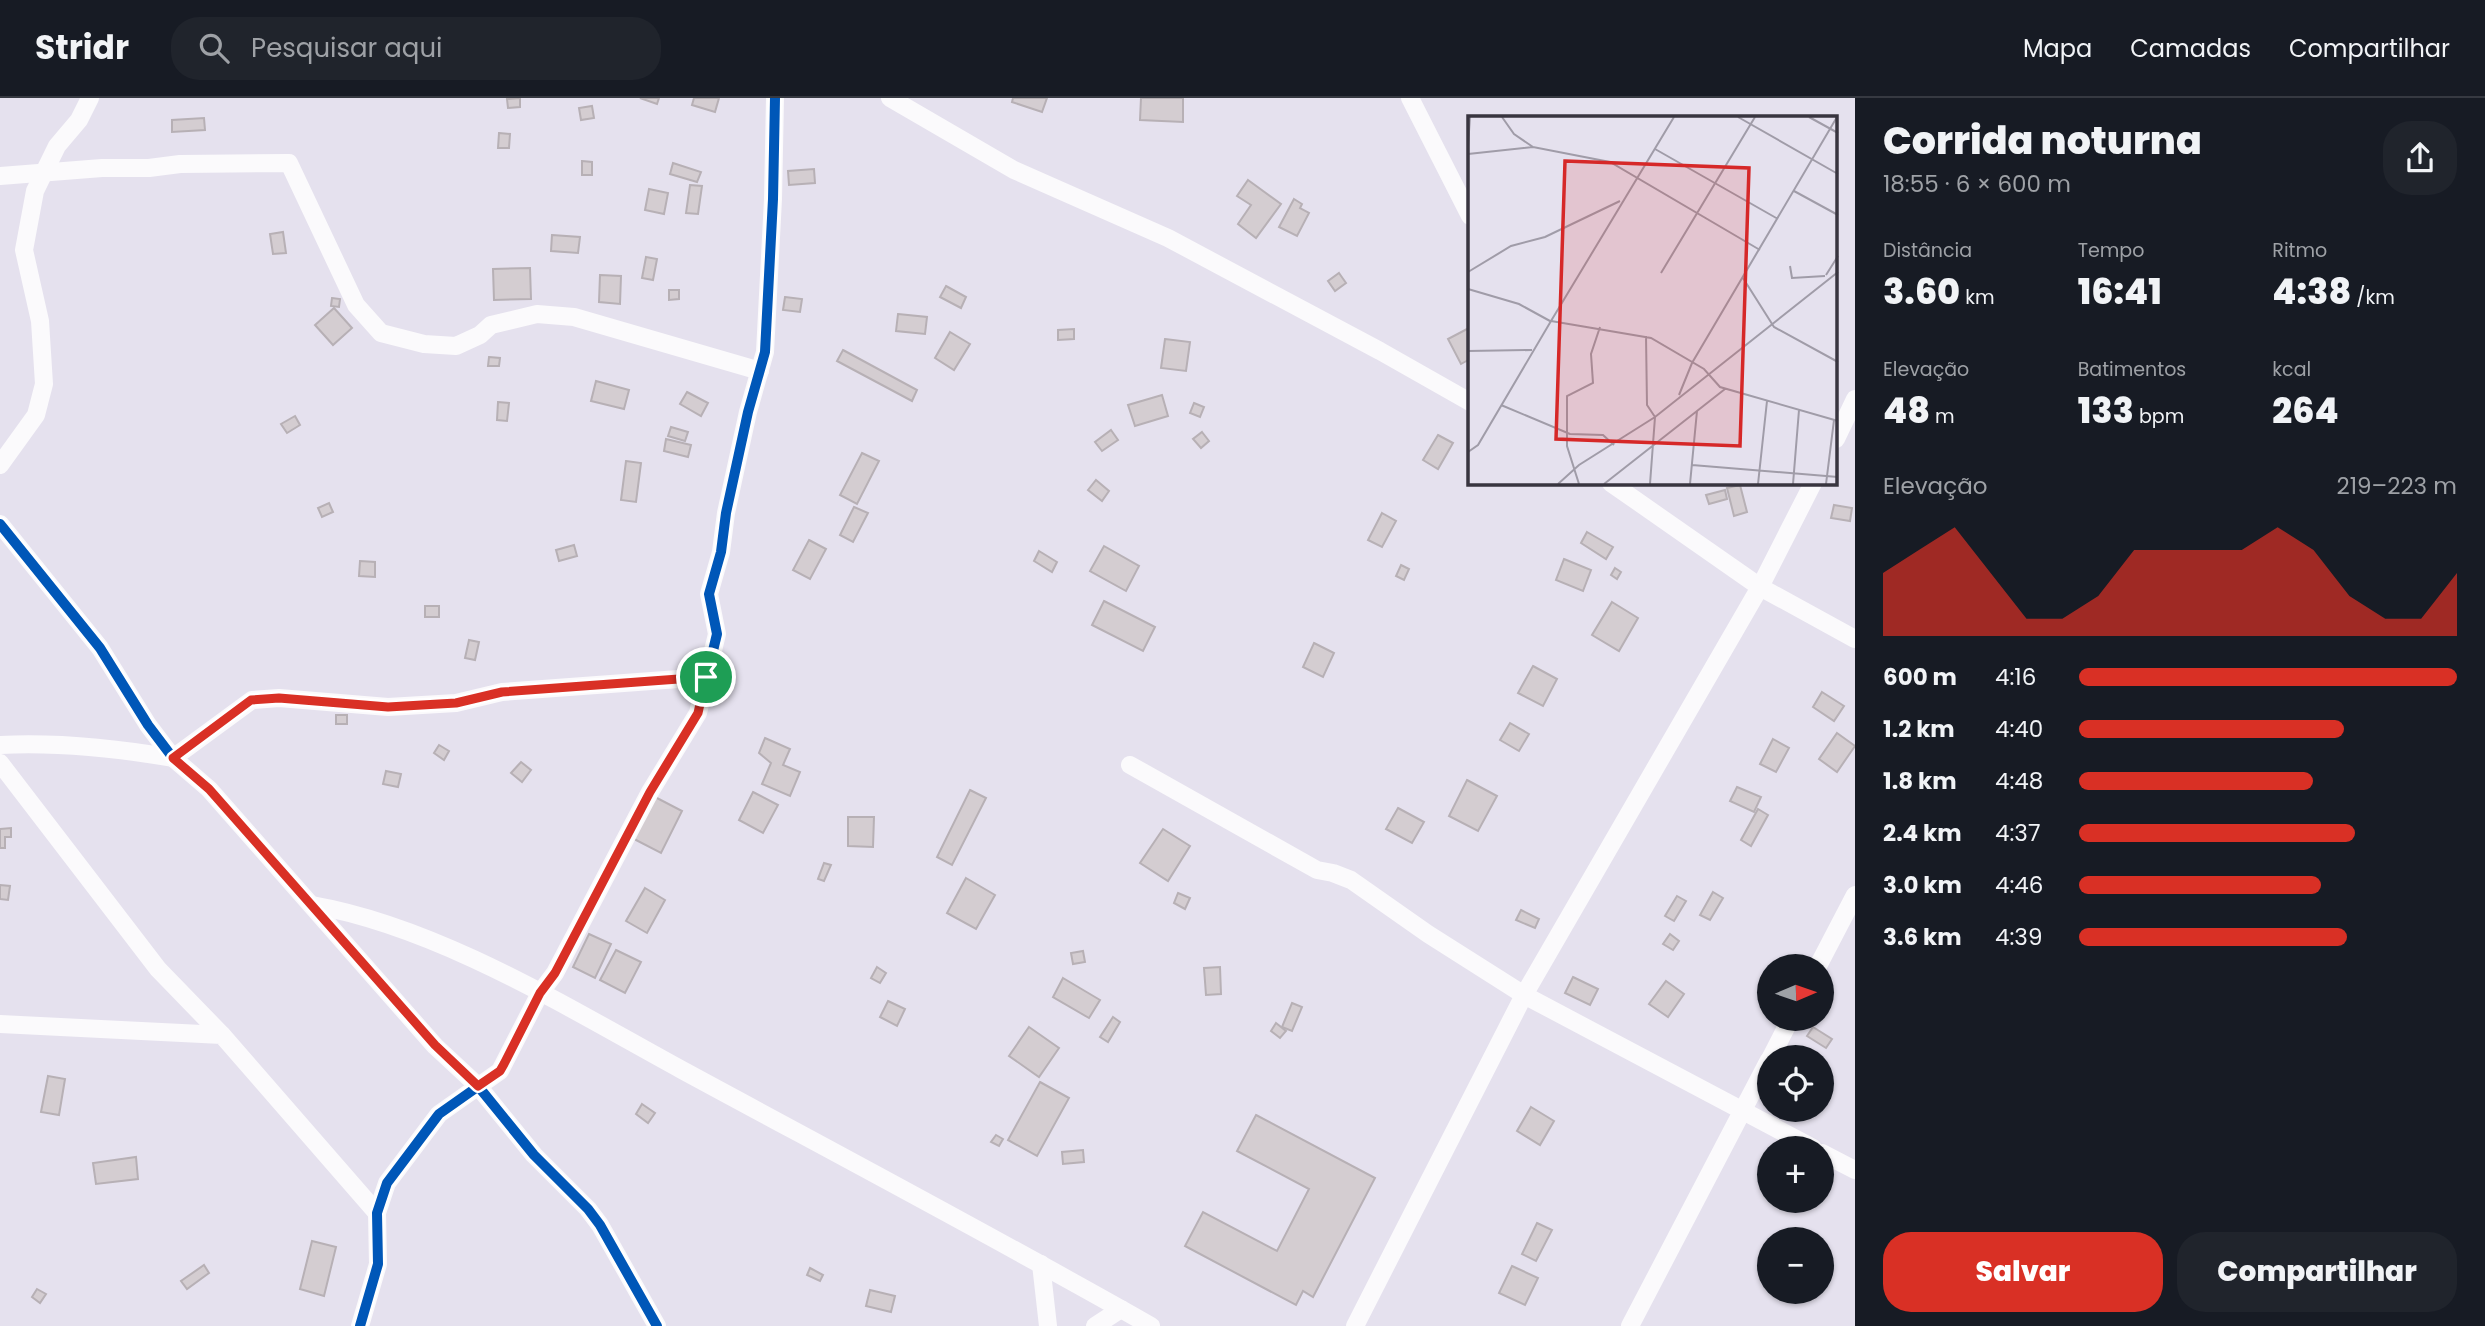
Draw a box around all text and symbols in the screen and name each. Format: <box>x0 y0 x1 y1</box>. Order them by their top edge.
search box <box>171 17 661 80</box>
text: Stridr <box>35 24 129 71</box>
icon: search <box>195 29 233 67</box>
text: Pesquisar aqui <box>251 30 442 66</box>
text: Mapa <box>2023 32 2092 65</box>
text: Camadas <box>2130 32 2251 65</box>
text: Compartilhar <box>2289 32 2450 65</box>
text: Corrida noturna <box>1883 114 2202 167</box>
inset map <box>1468 116 1838 485</box>
button: share <box>2383 121 2457 195</box>
text: 18:55 · 6 × 600 m <box>1883 168 2071 200</box>
text: Distância <box>1883 237 1972 264</box>
text: Tempo <box>2078 237 2144 264</box>
text: Ritmo <box>2272 237 2327 264</box>
text: 3.60 <box>1883 267 1960 316</box>
text: 16:41 <box>2078 267 2162 316</box>
text: 4:38 <box>2272 267 2351 316</box>
text: km <box>1960 284 1995 311</box>
text: /km <box>2351 284 2395 311</box>
text: Elevação <box>1883 356 1969 383</box>
text: Batimentos <box>2078 356 2186 383</box>
text: kcal <box>2272 356 2311 383</box>
text: 48 <box>1883 386 1930 435</box>
text: 133 <box>2078 386 2134 435</box>
text: 264 <box>2272 386 2339 435</box>
text: m <box>1930 403 1955 430</box>
text: bpm <box>2134 403 2184 430</box>
text: Elevação <box>1883 470 1987 502</box>
text: 219–223 m <box>2337 470 2457 502</box>
pin <box>676 647 736 707</box>
icon: arrive <box>687 658 725 696</box>
text: 600 m <box>1883 661 1957 693</box>
text: 4:16 <box>1995 661 2036 693</box>
text: 1.2 km <box>1883 713 1955 745</box>
text: 4:40 <box>1995 713 2043 745</box>
text: 1.8 km <box>1883 765 1957 797</box>
text: 4:48 <box>1995 765 2043 797</box>
text: 2.4 km <box>1883 817 1962 849</box>
text: 4:37 <box>1995 817 2040 849</box>
text: 3.0 km <box>1883 869 1962 901</box>
text: 4:46 <box>1995 869 2043 901</box>
text: 3.6 km <box>1883 921 1962 953</box>
text: 4:39 <box>1995 921 2042 953</box>
north arrow <box>1757 954 1834 1031</box>
map controls <box>1757 954 1834 1304</box>
button: locate <box>1757 1045 1834 1122</box>
button: + <box>1757 1136 1834 1213</box>
button: − <box>1757 1227 1834 1304</box>
button: Salvar <box>1883 1232 2163 1312</box>
button: Compartilhar <box>2177 1232 2457 1312</box>

